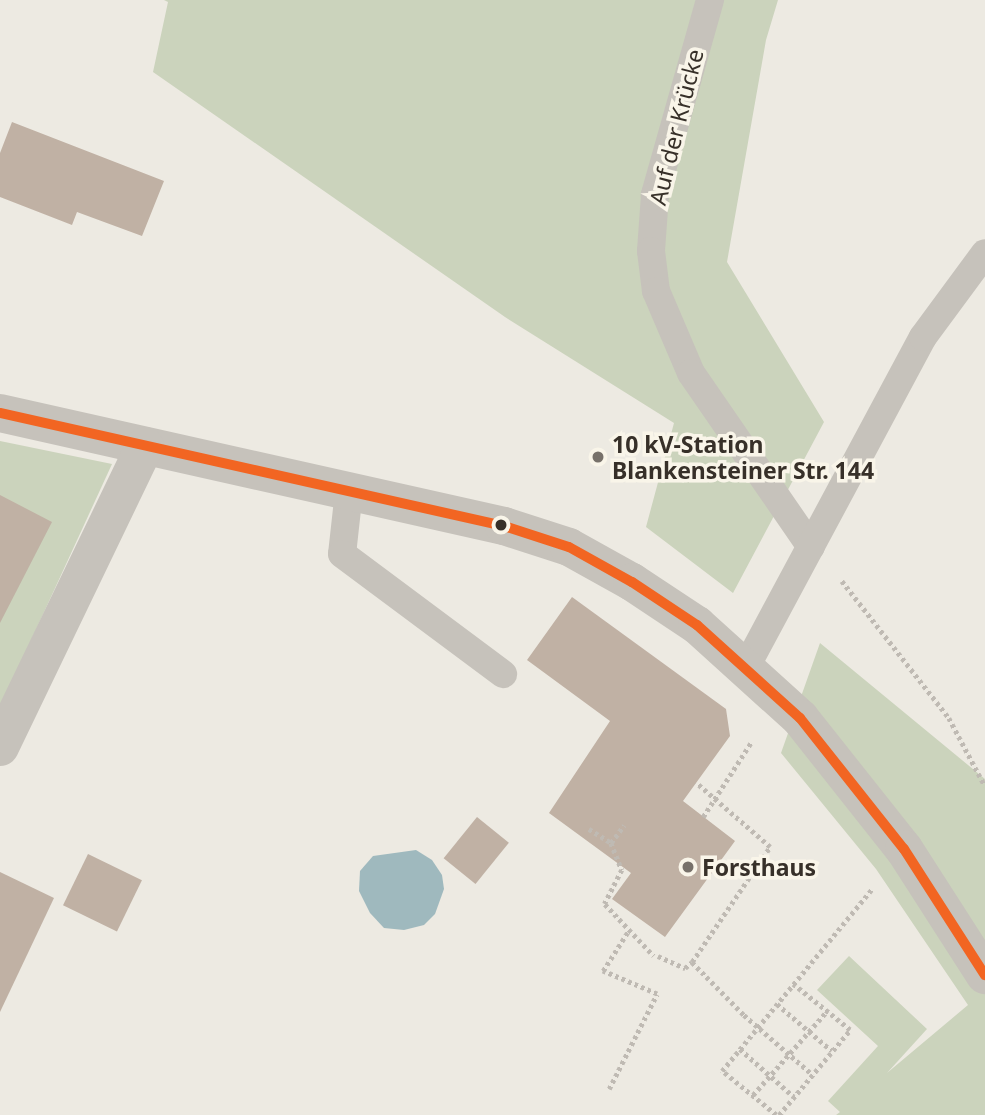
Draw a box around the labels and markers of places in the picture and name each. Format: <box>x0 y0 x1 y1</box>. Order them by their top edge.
place label: 10 kV-Station Blankensteiner Str. 144 <box>612 430 874 484</box>
marker: 10 kV-Station Blankensteiner Str. 144 <box>590 449 606 465</box>
unlabelled marker <box>494 518 508 532</box>
place label: Forsthaus <box>702 853 816 881</box>
marker: Forsthaus <box>680 859 696 875</box>

